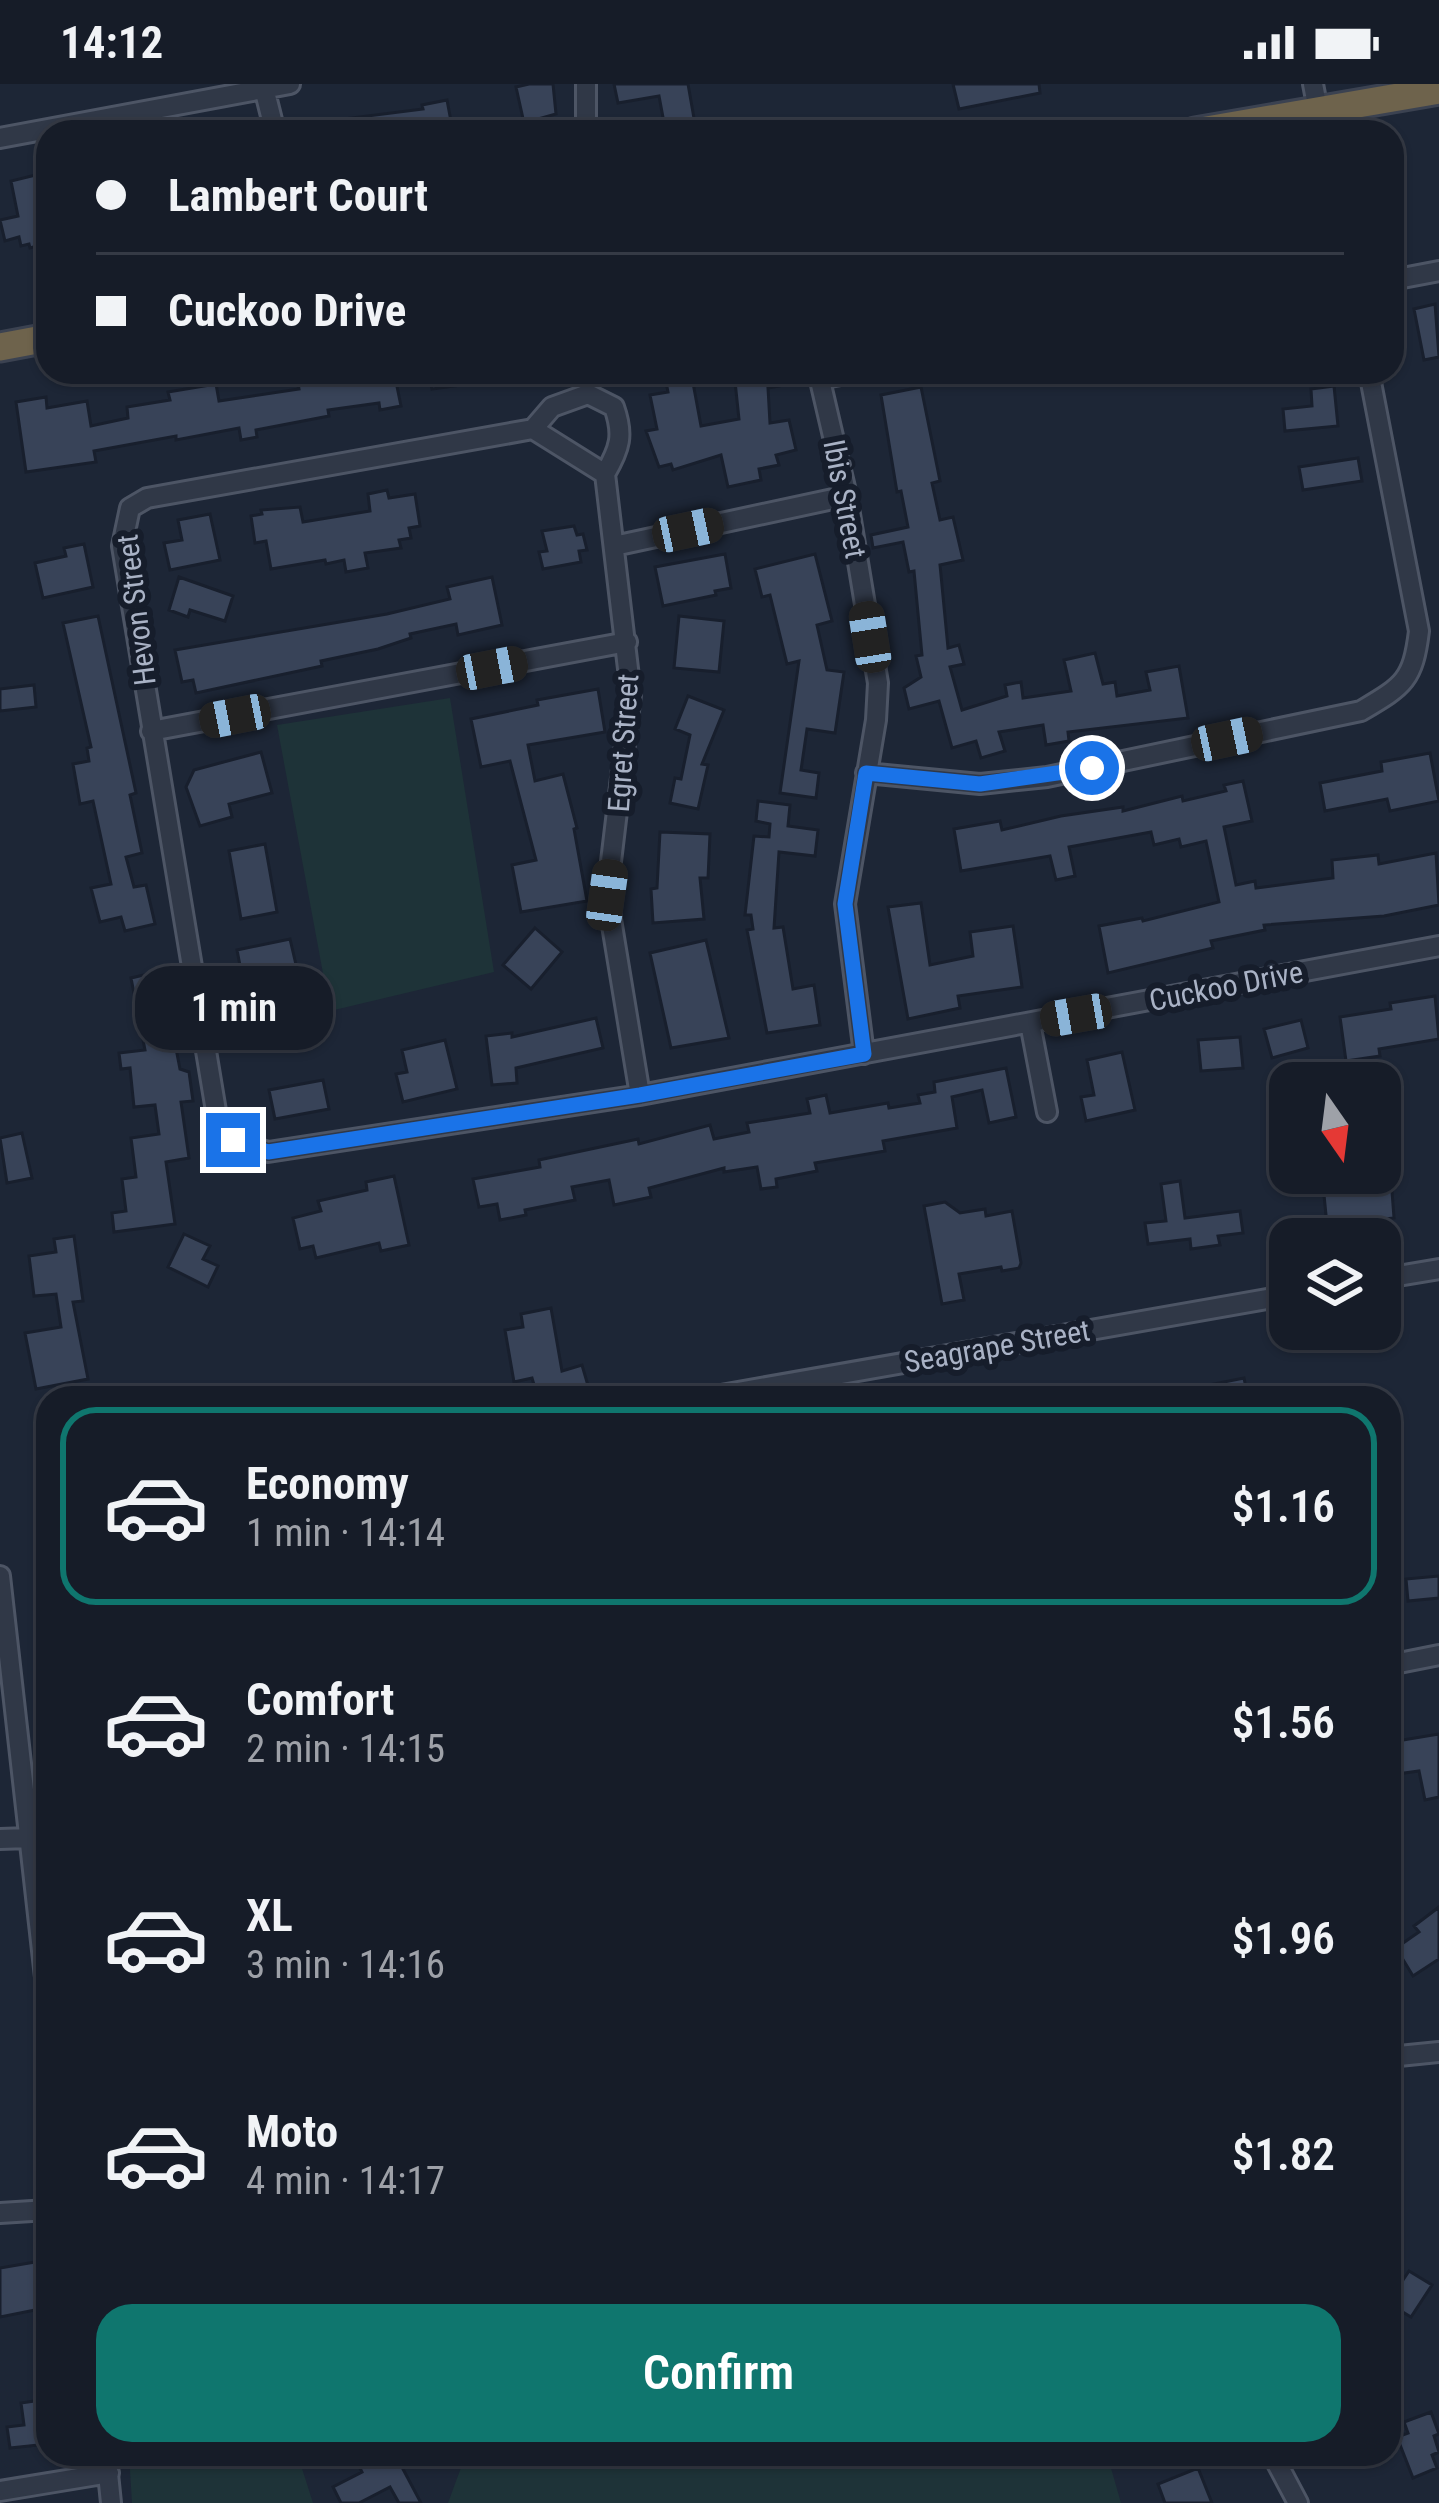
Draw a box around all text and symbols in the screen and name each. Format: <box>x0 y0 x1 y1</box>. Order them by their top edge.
text: 14:12 <box>60 16 163 69</box>
text: Lambert Court <box>168 169 428 222</box>
text: Cuckoo Drive <box>168 284 406 337</box>
street label: Ibis Street <box>816 437 874 561</box>
car <box>649 505 727 555</box>
street label: Hevon Street <box>109 532 163 688</box>
car <box>847 599 893 675</box>
car <box>453 643 531 693</box>
street label: Egret Street <box>601 673 645 813</box>
car <box>196 691 274 741</box>
car <box>1188 714 1266 764</box>
route start <box>1065 741 1119 795</box>
car <box>584 857 630 933</box>
street label: Cuckoo Drive <box>1146 954 1306 1018</box>
callout: 1 min <box>134 966 332 1050</box>
text: 1 min <box>191 985 277 1031</box>
car <box>1037 991 1115 1039</box>
north arrow <box>1269 1062 1401 1194</box>
map controls <box>1269 1062 1401 1350</box>
route end <box>206 1113 260 1167</box>
button: layers <box>1269 1218 1401 1350</box>
street label: Seagrape Street <box>902 1312 1092 1380</box>
icon: car <box>102 1452 210 1560</box>
text: Economy <box>246 1457 409 1510</box>
text: $1.16 <box>1232 1480 1335 1533</box>
text: 1 min · 14:14 <box>246 1510 445 1556</box>
icon: car <box>102 1668 210 1776</box>
text: Comfort <box>246 1673 394 1726</box>
text: $1.56 <box>1232 1696 1335 1749</box>
text: 2 min · 14:15 <box>246 1726 445 1772</box>
icon: car <box>102 1884 210 1992</box>
text: XL <box>246 1889 293 1942</box>
text: $1.96 <box>1232 1912 1335 1965</box>
text: 3 min · 14:16 <box>246 1942 445 1988</box>
icon: car <box>102 2100 210 2208</box>
text: Moto <box>246 2105 338 2158</box>
text: $1.82 <box>1232 2128 1335 2181</box>
text: 4 min · 14:17 <box>246 2158 445 2204</box>
button: Confirm <box>96 2304 1341 2442</box>

